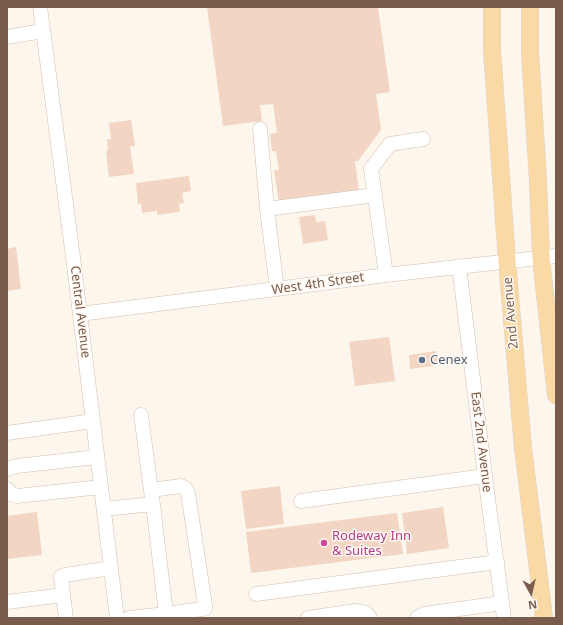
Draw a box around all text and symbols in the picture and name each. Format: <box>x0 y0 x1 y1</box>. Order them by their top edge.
street label: Central Avenue <box>67 265 93 359</box>
street label: West 4th Street <box>271 270 365 298</box>
street label: 2nd Avenue <box>500 276 522 350</box>
place label: Cenex <box>430 352 468 368</box>
marker: Cenex <box>417 355 427 365</box>
street label: East 2nd Avenue <box>467 391 495 493</box>
place label: Rodeway Inn & Suites <box>332 528 411 559</box>
marker: Rodeway Inn & Suites <box>319 538 329 548</box>
north arrow <box>511 573 551 613</box>
text: N <box>527 597 538 613</box>

